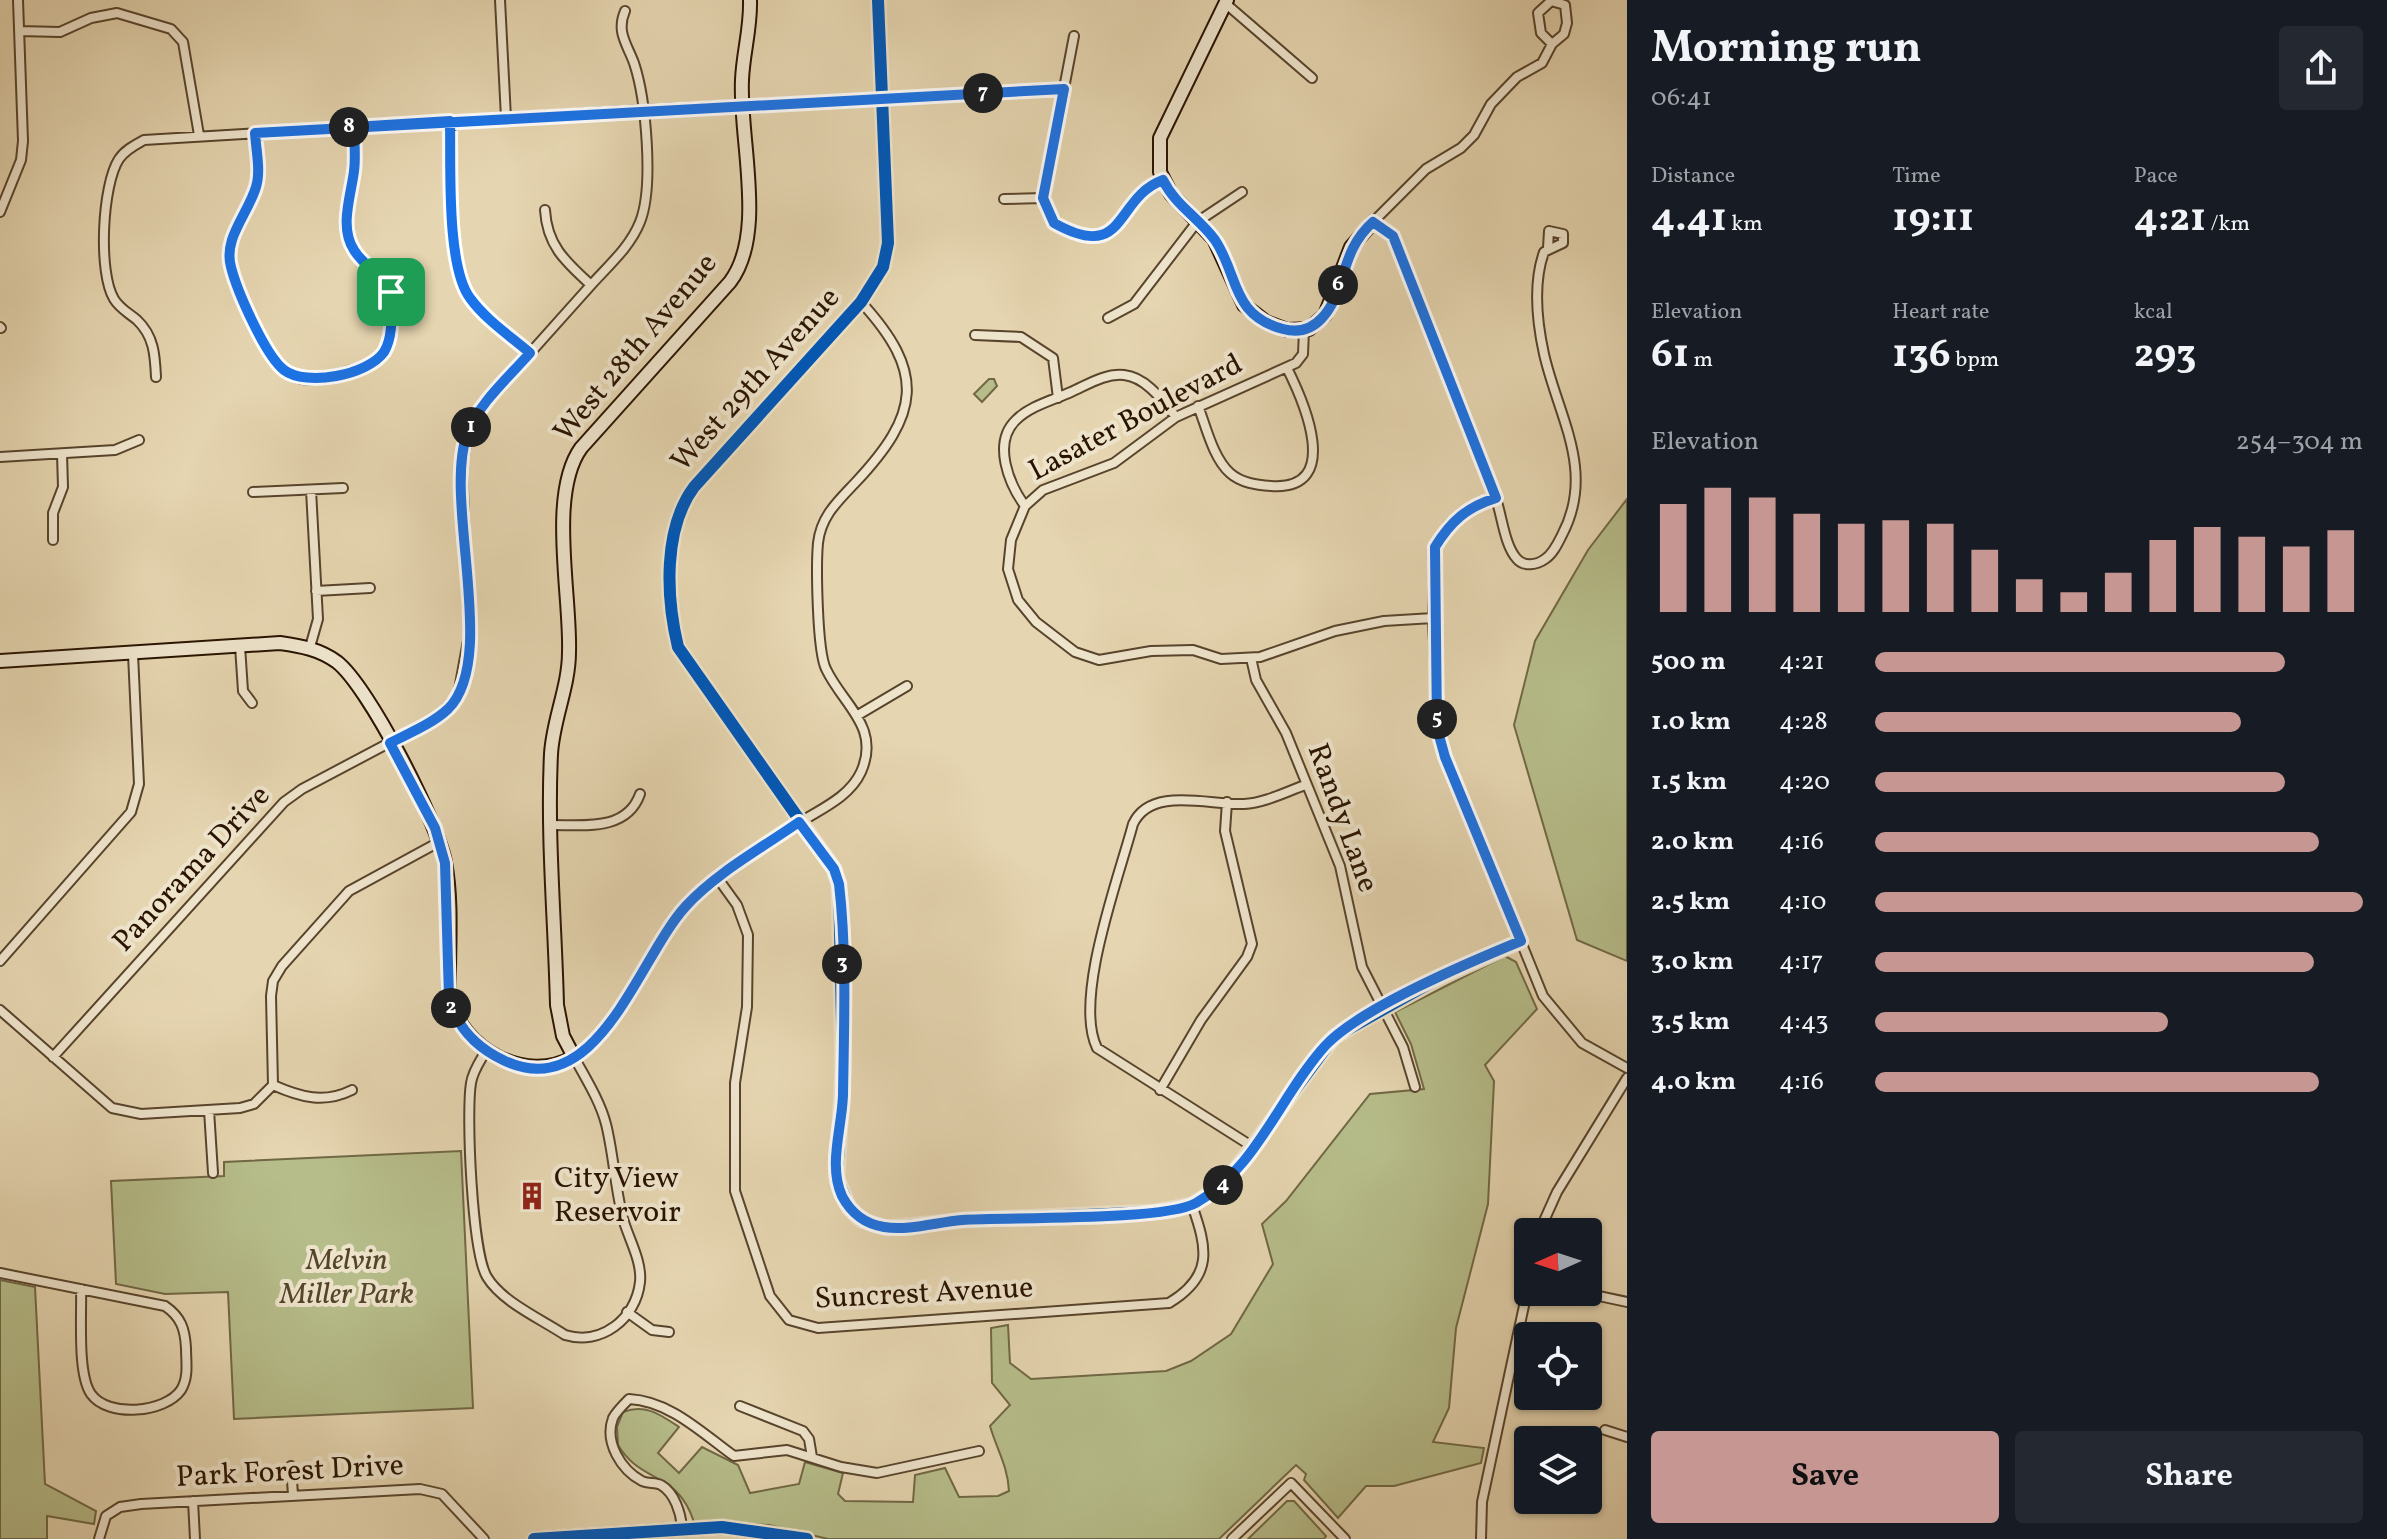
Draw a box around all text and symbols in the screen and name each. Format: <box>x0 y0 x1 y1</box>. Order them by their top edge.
text: Morning run <box>1651 19 1922 80</box>
button: share <box>2279 26 2363 110</box>
pin: 7 <box>963 73 1003 113</box>
text: 7 <box>978 77 988 108</box>
text: 06:41 <box>1651 80 1712 116</box>
pin: 8 <box>329 107 369 147</box>
text: 8 <box>343 111 355 142</box>
text: Distance <box>1651 161 1735 192</box>
text: Time <box>1892 161 1941 192</box>
text: Pace <box>2134 161 2178 192</box>
text: 4.41 <box>1651 192 1727 248</box>
text: 19:11 <box>1892 192 1974 248</box>
text: 4:21 <box>2134 192 2206 248</box>
text: km <box>1727 209 1763 240</box>
text: /km <box>2206 209 2250 240</box>
street label: West 28th Avenue <box>544 244 728 452</box>
pin <box>357 258 425 326</box>
pin: 6 <box>1318 265 1358 305</box>
text: 6 <box>1332 269 1344 300</box>
icon: arrive <box>369 270 413 314</box>
street label: West 29th Avenue <box>662 279 850 481</box>
text: Elevation <box>1651 297 1742 328</box>
text: Heart rate <box>1892 297 1989 328</box>
text: kcal <box>2134 297 2173 328</box>
text: 61 <box>1651 328 1689 384</box>
text: 136 <box>1892 328 1951 384</box>
text: 293 <box>2134 328 2196 384</box>
street label: Lasater Boulevard <box>1022 344 1250 492</box>
text: m <box>1689 345 1713 376</box>
text: bpm <box>1951 345 1999 376</box>
pin: 1 <box>451 407 491 447</box>
text: 1 <box>467 411 475 442</box>
text: Elevation <box>1651 424 1759 460</box>
text: 254–304 m <box>2236 424 2363 460</box>
text: 500 m <box>1651 644 1726 680</box>
text: 4:21 <box>1779 644 1825 680</box>
pin: 5 <box>1417 699 1457 739</box>
text: 5 <box>1432 703 1442 734</box>
text: 1.0 km <box>1651 704 1731 740</box>
text: 4:28 <box>1779 704 1828 740</box>
street label: Randy Lane <box>1296 738 1388 898</box>
text: 1.5 km <box>1651 764 1727 800</box>
text: 4:20 <box>1779 764 1830 800</box>
street label: Panorama Drive <box>103 776 281 962</box>
text: 2.0 km <box>1651 824 1734 860</box>
text: 4:16 <box>1779 824 1824 860</box>
text: 2.5 km <box>1651 884 1730 920</box>
text: 4:10 <box>1779 884 1826 920</box>
pin: 3 <box>822 944 862 984</box>
text: 3.0 km <box>1651 944 1734 980</box>
text: 4:17 <box>1779 944 1823 980</box>
text: 3 <box>836 948 848 979</box>
pin: 2 <box>431 988 471 1028</box>
text: 2 <box>445 992 457 1023</box>
text: 3.5 km <box>1651 1004 1730 1040</box>
text: 4:43 <box>1779 1004 1828 1040</box>
text: 4.0 km <box>1651 1064 1736 1100</box>
text: 4:16 <box>1779 1064 1824 1100</box>
place label: City View Reservoir <box>554 1158 681 1234</box>
pin: 4 <box>1203 1165 1243 1205</box>
text: 4 <box>1216 1169 1230 1200</box>
building icon: City View Reservoir <box>517 1181 547 1211</box>
north arrow <box>1514 1218 1602 1306</box>
map controls <box>1514 1218 1602 1514</box>
park label: Melvin Miller Park <box>279 1240 414 1316</box>
street label: Suncrest Avenue <box>814 1267 1034 1321</box>
button: locate <box>1514 1322 1602 1410</box>
button: layers <box>1514 1426 1602 1514</box>
button: Save <box>1651 1431 1999 1523</box>
button: Share <box>2015 1431 2363 1523</box>
street label: Park Forest Drive <box>175 1445 405 1499</box>

